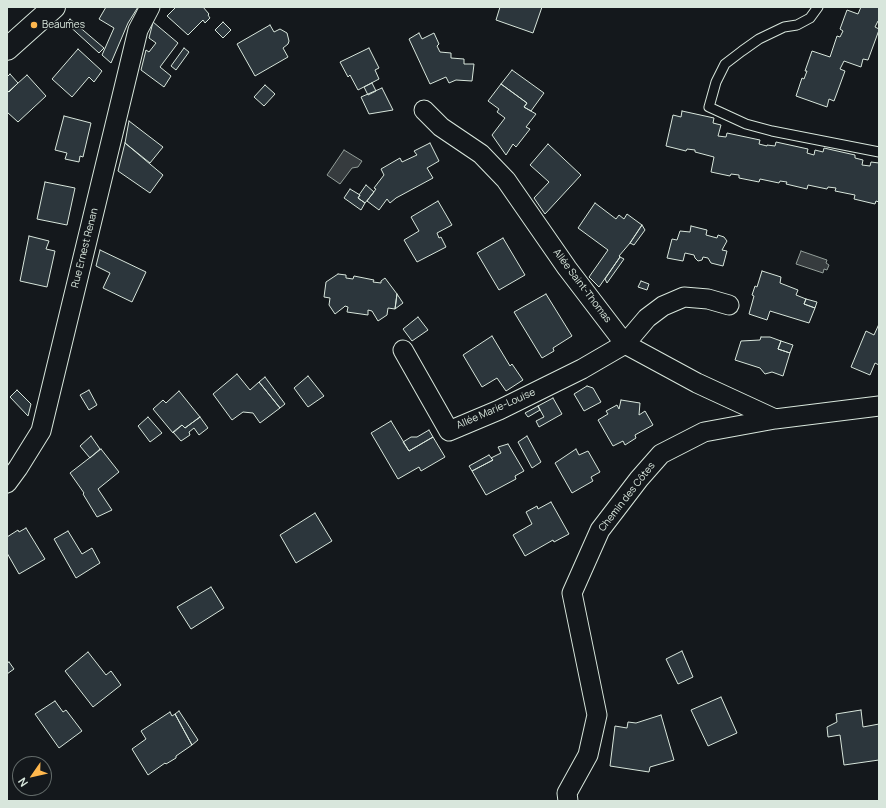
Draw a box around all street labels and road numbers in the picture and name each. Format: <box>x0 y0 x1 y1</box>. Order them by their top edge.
street label: Rue Ernest Renan <box>69 207 101 289</box>
street label: Allée Saint-Thomas <box>550 247 614 325</box>
street label: Allée Marie-Louise <box>455 386 537 432</box>
street label: Chemin des Côtes <box>596 460 658 534</box>

